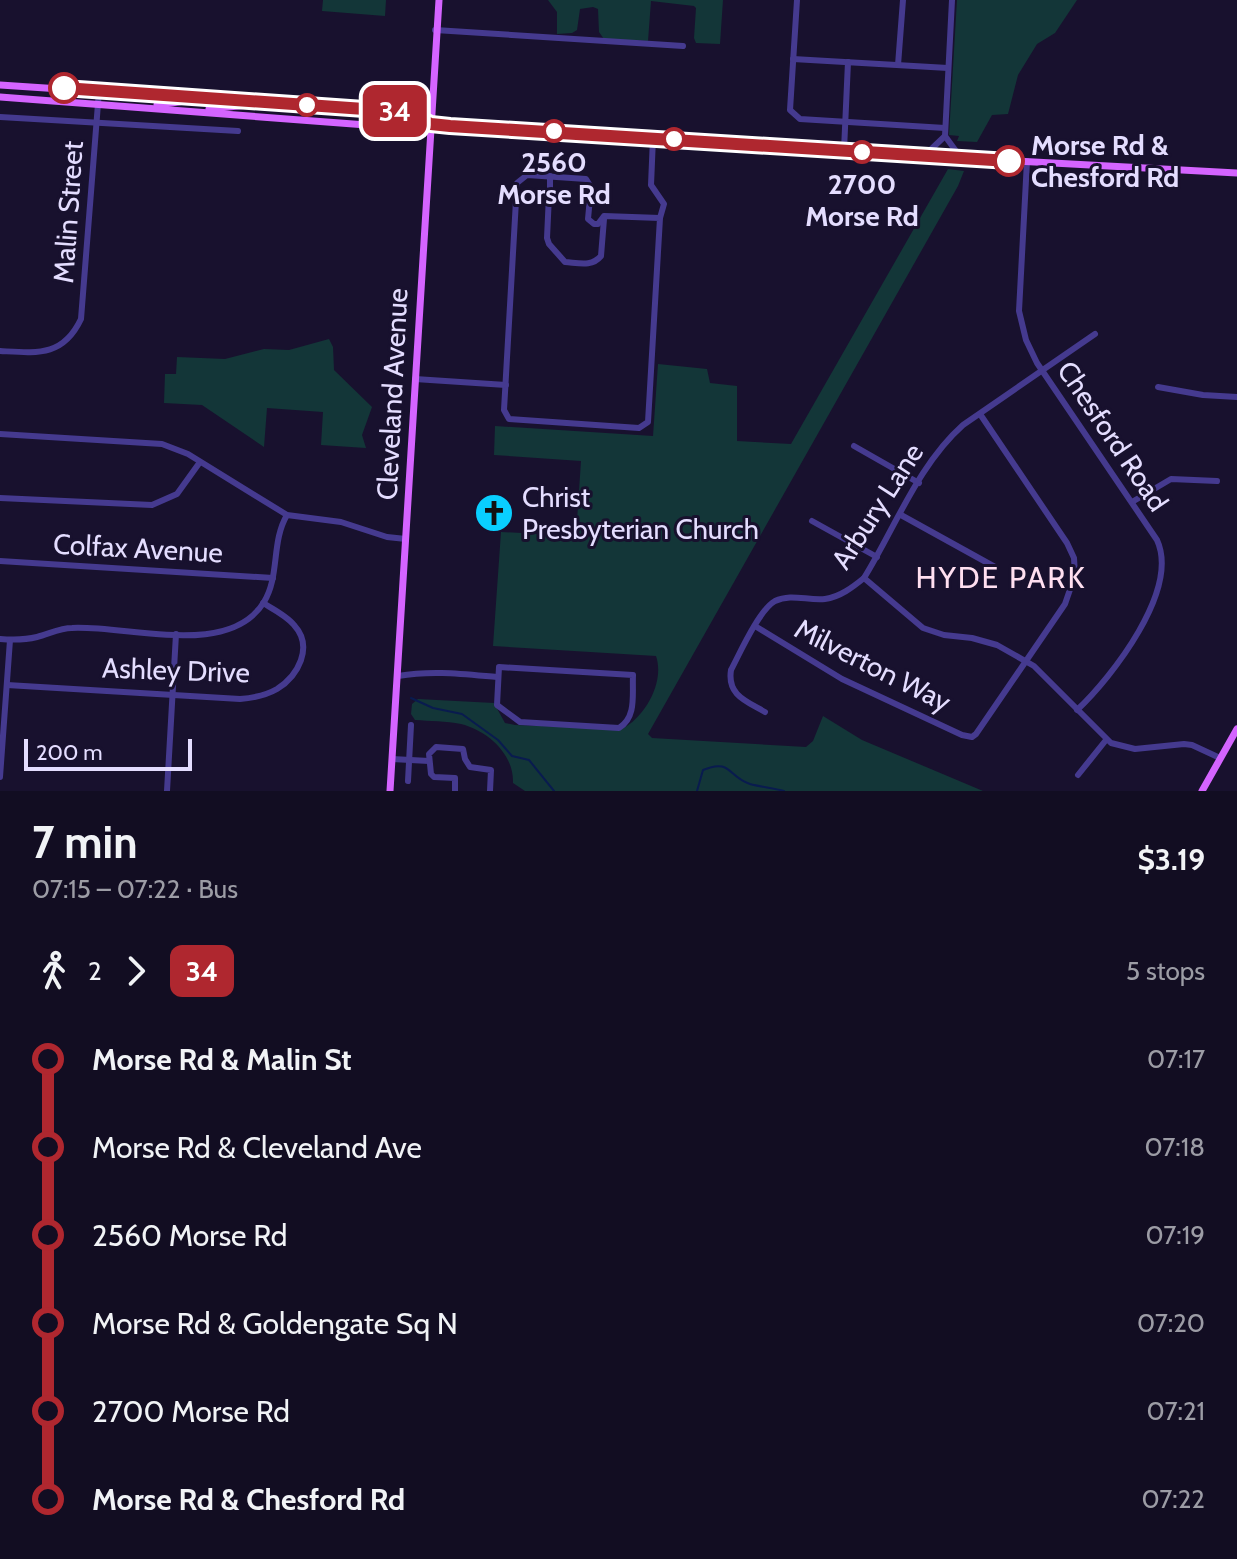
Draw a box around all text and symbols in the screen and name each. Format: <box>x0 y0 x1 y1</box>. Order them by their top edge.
unlabelled marker <box>49 73 79 103</box>
line badge: 34 <box>359 85 431 137</box>
unlabelled marker <box>296 94 318 116</box>
text: 34 <box>379 94 411 128</box>
marker: 2560 Morse Rd <box>543 120 565 142</box>
unlabelled marker <box>663 128 685 150</box>
place label: Morse Rd & Chesford Rd <box>1031 128 1179 194</box>
street label: Malin Street <box>46 140 90 284</box>
marker: 2700 Morse Rd <box>851 141 873 163</box>
place label: 2560 Morse Rd <box>497 145 611 211</box>
marker: Morse Rd & Chesford Rd <box>994 146 1024 176</box>
place label: 2700 Morse Rd <box>805 167 919 233</box>
street label: Cleveland Avenue <box>369 287 415 501</box>
street label: Chesford Road <box>1050 354 1176 518</box>
street label: Arbury Lane <box>824 437 930 575</box>
place label: Christ Presbyterian Church <box>522 480 759 546</box>
church icon: Christ Presbyterian Church <box>473 492 515 534</box>
street label: Colfax Avenue <box>52 527 224 569</box>
district label: HYDE PARK <box>916 559 1086 596</box>
street label: Milverton Way <box>789 611 957 719</box>
street label: Ashley Drive <box>101 650 251 690</box>
scale bar <box>24 735 192 771</box>
text: 200 m <box>36 739 102 766</box>
text: 7 min <box>32 816 137 869</box>
text: $3.19 <box>1137 841 1205 878</box>
text: 07:15 – 07:22 · Bus <box>32 873 238 905</box>
icon: walk <box>32 949 76 993</box>
icon: forward <box>114 949 158 993</box>
text: 34 <box>186 954 218 988</box>
text: 2 <box>88 955 102 987</box>
text: 5 stops <box>1126 955 1205 987</box>
text: Morse Rd & Malin St <box>92 1041 352 1078</box>
text: 07:17 <box>1147 1043 1205 1075</box>
text: Morse Rd & Cleveland Ave <box>92 1129 422 1166</box>
text: 07:18 <box>1144 1131 1205 1163</box>
text: 2560 Morse Rd <box>92 1217 287 1254</box>
text: 07:19 <box>1145 1219 1205 1251</box>
text: Morse Rd & Goldengate Sq N <box>92 1305 458 1342</box>
text: 07:20 <box>1137 1307 1205 1339</box>
text: 2700 Morse Rd <box>92 1393 290 1430</box>
text: 07:21 <box>1147 1395 1205 1427</box>
text: Morse Rd & Chesford Rd <box>92 1481 405 1518</box>
text: 07:22 <box>1141 1483 1205 1515</box>

